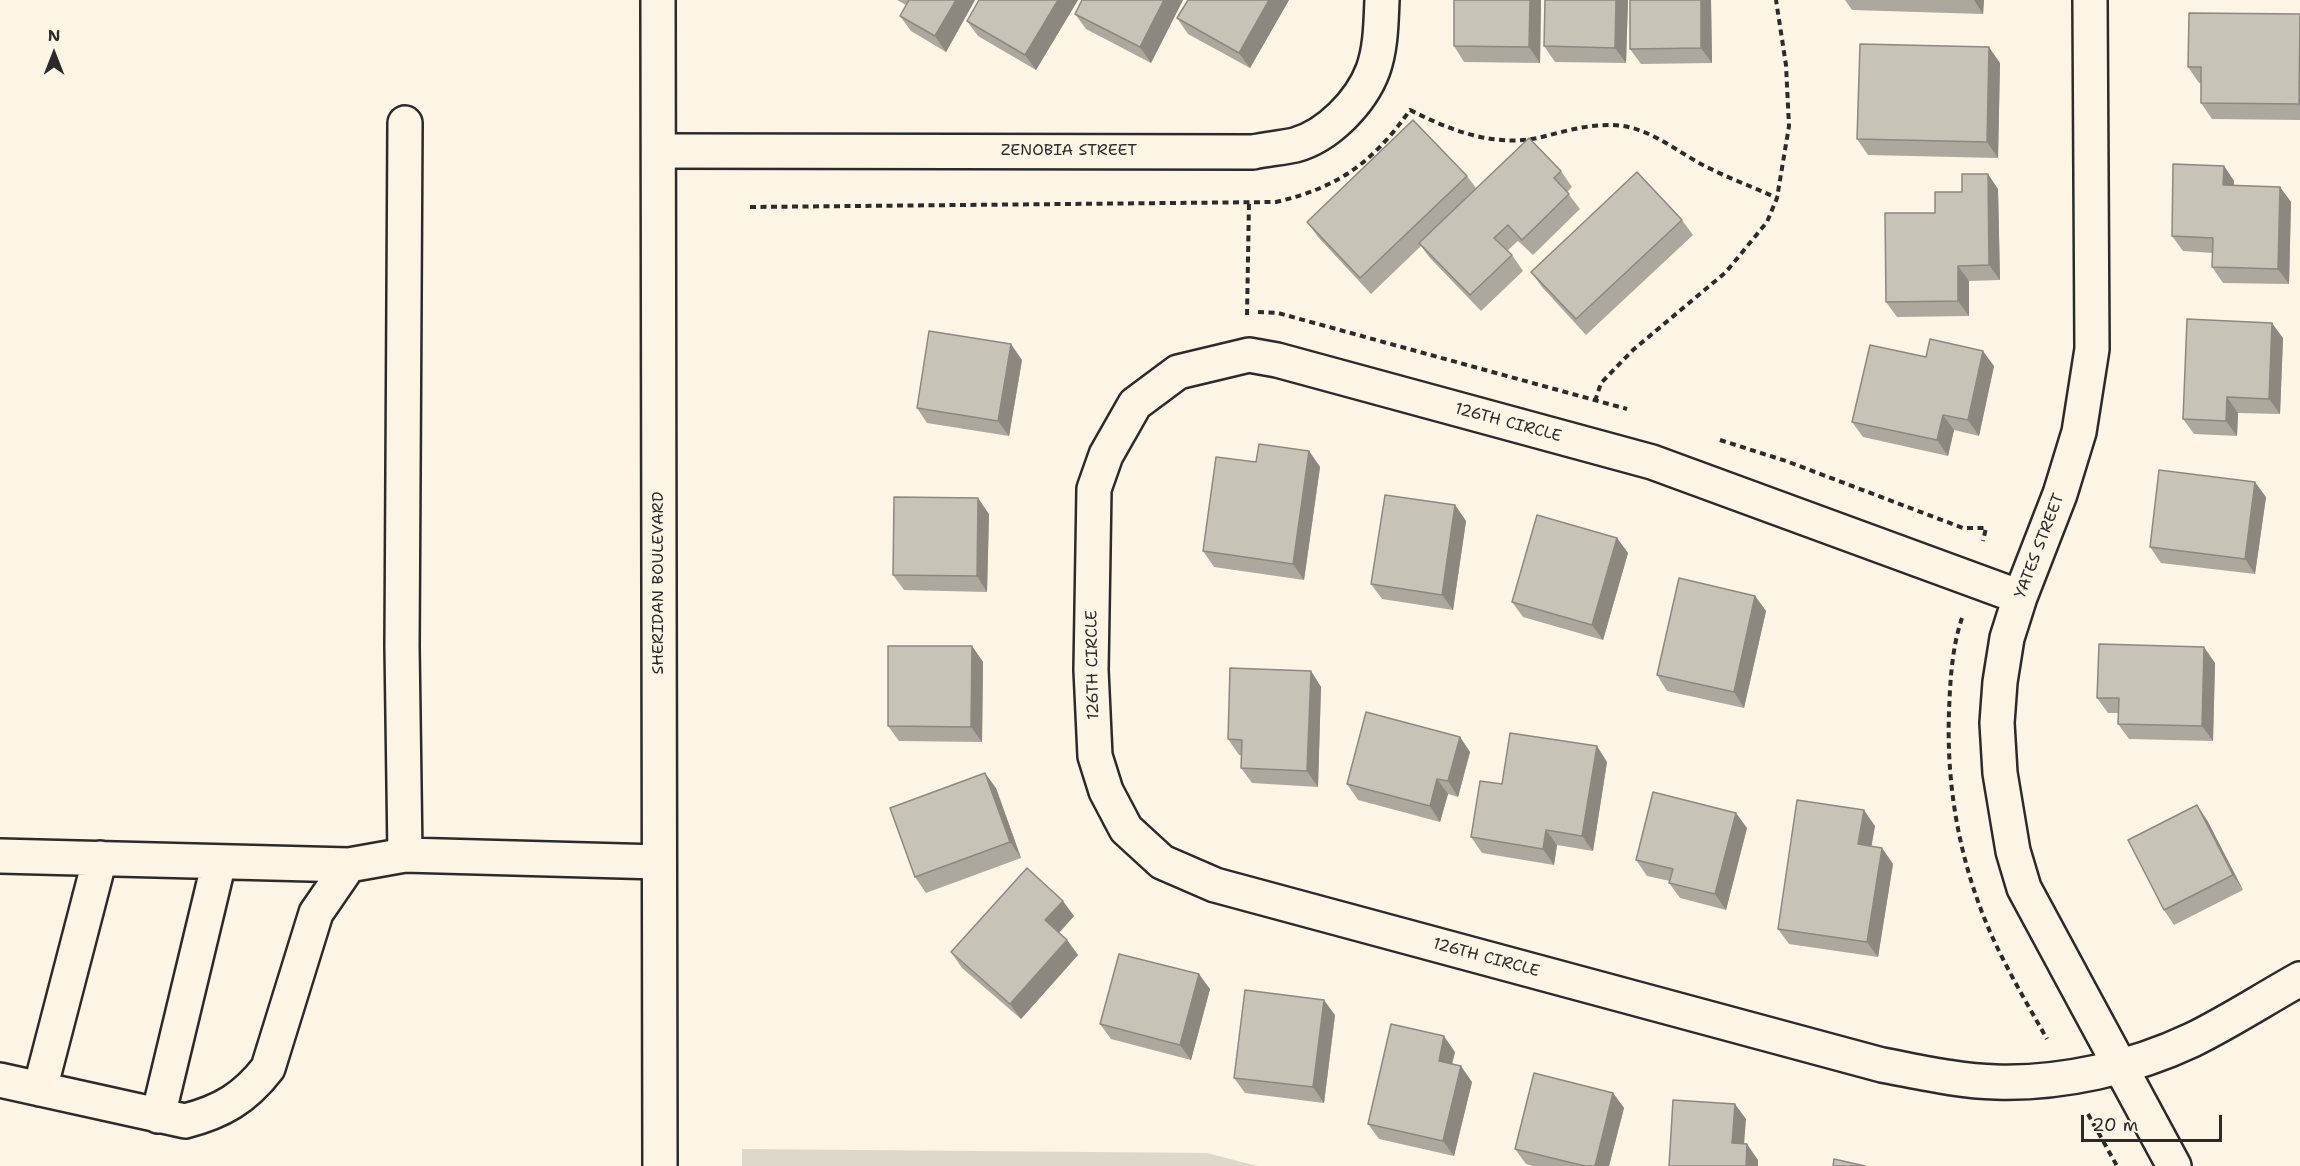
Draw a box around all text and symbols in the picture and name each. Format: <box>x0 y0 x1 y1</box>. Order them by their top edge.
north arrow <box>24 24 84 84</box>
text: N <box>48 25 60 46</box>
street label: ZENOBIA STREET <box>1001 141 1137 161</box>
street label: 126TH CIRCLE <box>1452 400 1564 446</box>
street label: YATES STREET <box>2011 491 2069 601</box>
street label: SHERIDAN BOULEVARD <box>649 492 669 674</box>
street label: 126TH CIRCLE <box>1082 610 1104 720</box>
street label: 126TH CIRCLE <box>1430 935 1542 981</box>
scale bar <box>2084 1103 2225 1141</box>
text: 20 m <box>2092 1113 2138 1137</box>

